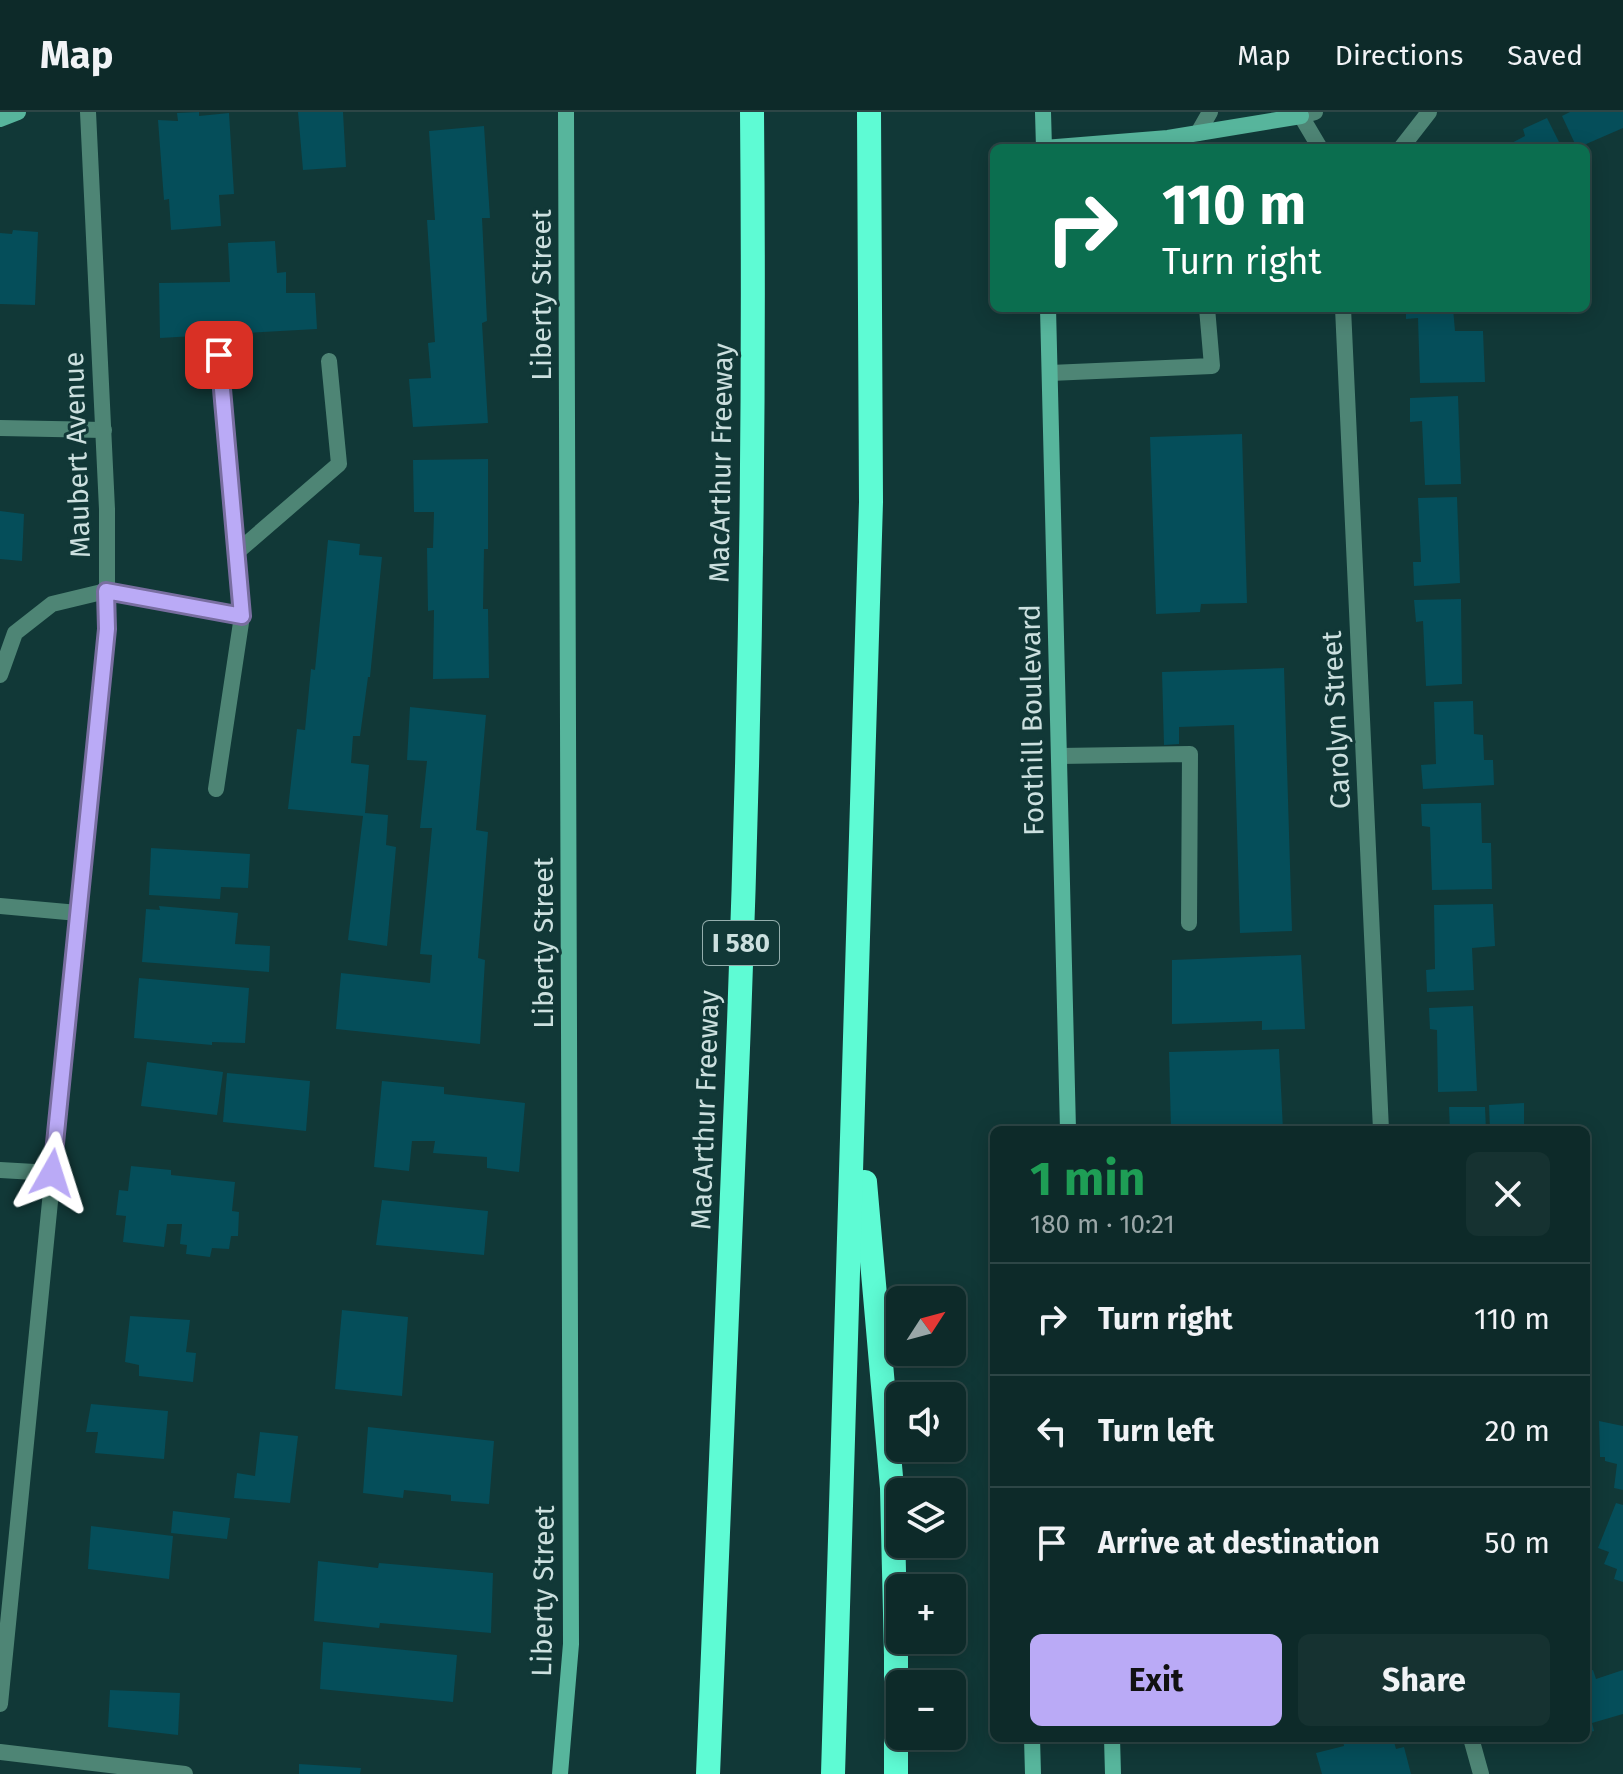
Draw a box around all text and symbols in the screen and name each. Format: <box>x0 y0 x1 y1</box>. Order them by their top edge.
text: Map <box>40 32 113 78</box>
text: Map <box>1237 39 1291 72</box>
text: Directions <box>1335 39 1463 72</box>
text: Saved <box>1507 39 1583 72</box>
text: 110 m <box>1162 172 1306 239</box>
icon: right <box>1030 176 1134 280</box>
street label: Liberty Street <box>525 208 558 381</box>
text: Turn right <box>1162 240 1322 284</box>
pin <box>185 321 253 389</box>
icon: arrive <box>197 333 241 377</box>
street label: MacArthur Freeway <box>702 343 740 583</box>
street label: Maubert Avenue <box>57 351 97 559</box>
street label: Foothill Boulevard <box>1013 604 1051 836</box>
street label: Carolyn Street <box>1315 629 1357 810</box>
street label: Liberty Street <box>527 856 560 1029</box>
road number: I 580 <box>703 921 779 965</box>
street label: MacArthur Freeway <box>684 989 726 1230</box>
position arrow <box>10 1131 94 1215</box>
text: 1 min <box>1030 1150 1145 1208</box>
button: close <box>1466 1152 1550 1236</box>
text: 180 m · 10:21 <box>1030 1209 1175 1240</box>
north arrow <box>886 1286 966 1366</box>
map controls <box>886 1286 966 1750</box>
icon: right <box>1030 1297 1074 1341</box>
text: Turn right <box>1098 1301 1233 1337</box>
text: 110 m <box>1474 1301 1550 1337</box>
button: sound <box>886 1382 966 1462</box>
icon: left <box>1030 1409 1074 1453</box>
text: Turn left <box>1098 1413 1214 1449</box>
text: 20 m <box>1485 1413 1550 1449</box>
button: layers <box>886 1478 966 1558</box>
street label: Liberty Street <box>525 1504 561 1677</box>
icon: arrive <box>1030 1521 1074 1565</box>
text: Arrive at destination <box>1098 1525 1380 1561</box>
text: 50 m <box>1485 1525 1550 1561</box>
button: + <box>886 1574 966 1654</box>
button: Exit <box>1030 1634 1282 1726</box>
button: Share <box>1298 1634 1550 1726</box>
button: − <box>886 1670 966 1750</box>

